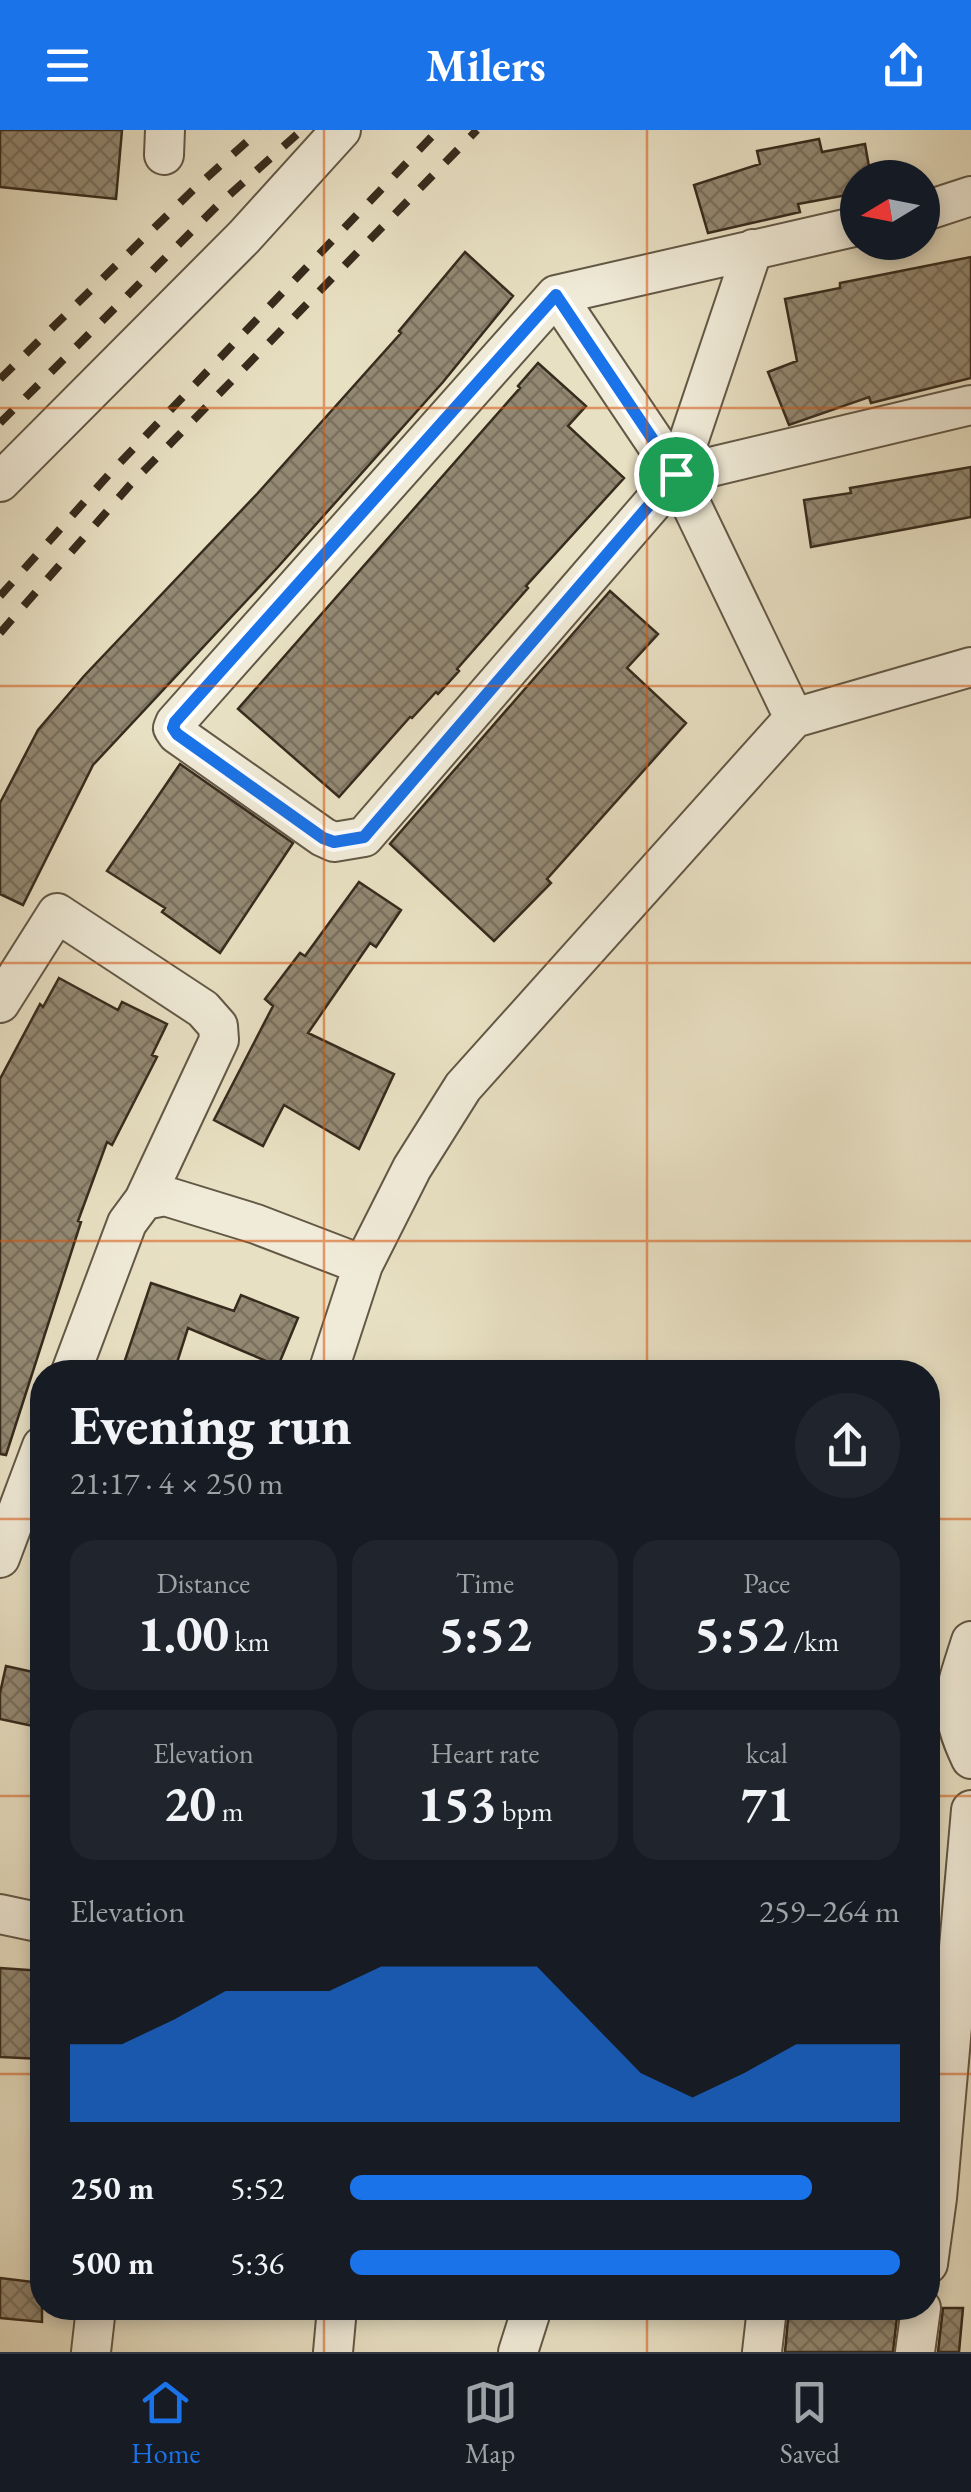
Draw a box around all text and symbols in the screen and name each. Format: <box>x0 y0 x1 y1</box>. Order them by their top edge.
text: Milers <box>425 36 546 94</box>
icon: menu <box>40 38 95 93</box>
icon: share <box>876 38 931 93</box>
north arrow <box>840 160 940 260</box>
map controls <box>840 160 940 260</box>
pin <box>634 432 719 517</box>
icon: arrive <box>649 447 704 502</box>
text: Evening run <box>70 1389 352 1460</box>
button: share <box>795 1393 900 1498</box>
text: 21:17 · 4 × 250 m <box>70 1462 283 1504</box>
text: Distance <box>157 1565 250 1601</box>
text: Time <box>456 1565 514 1601</box>
text: Pace <box>743 1565 790 1601</box>
text: 1.00 <box>137 1601 229 1666</box>
text: 5:52 <box>438 1601 532 1666</box>
text: 5:52 <box>694 1601 788 1666</box>
text: km <box>229 1623 269 1659</box>
text: /km <box>788 1623 839 1659</box>
text: Elevation <box>153 1735 254 1771</box>
text: Heart rate <box>431 1735 539 1771</box>
text: kcal <box>746 1735 788 1771</box>
text: 20 <box>163 1771 216 1836</box>
text: 153 <box>417 1771 497 1836</box>
text: 71 <box>740 1771 793 1836</box>
text: m <box>216 1793 243 1829</box>
text: bpm <box>497 1793 553 1829</box>
text: Elevation <box>70 1890 185 1932</box>
text: 259–264 m <box>759 1890 900 1932</box>
text: 250 m <box>70 2167 154 2209</box>
text: 5:52 <box>230 2167 284 2209</box>
text: 500 m <box>70 2242 154 2284</box>
text: 5:36 <box>230 2242 284 2284</box>
tab: Home <box>131 2375 200 2471</box>
tab: Map <box>463 2375 518 2471</box>
tab: Saved <box>780 2375 840 2471</box>

